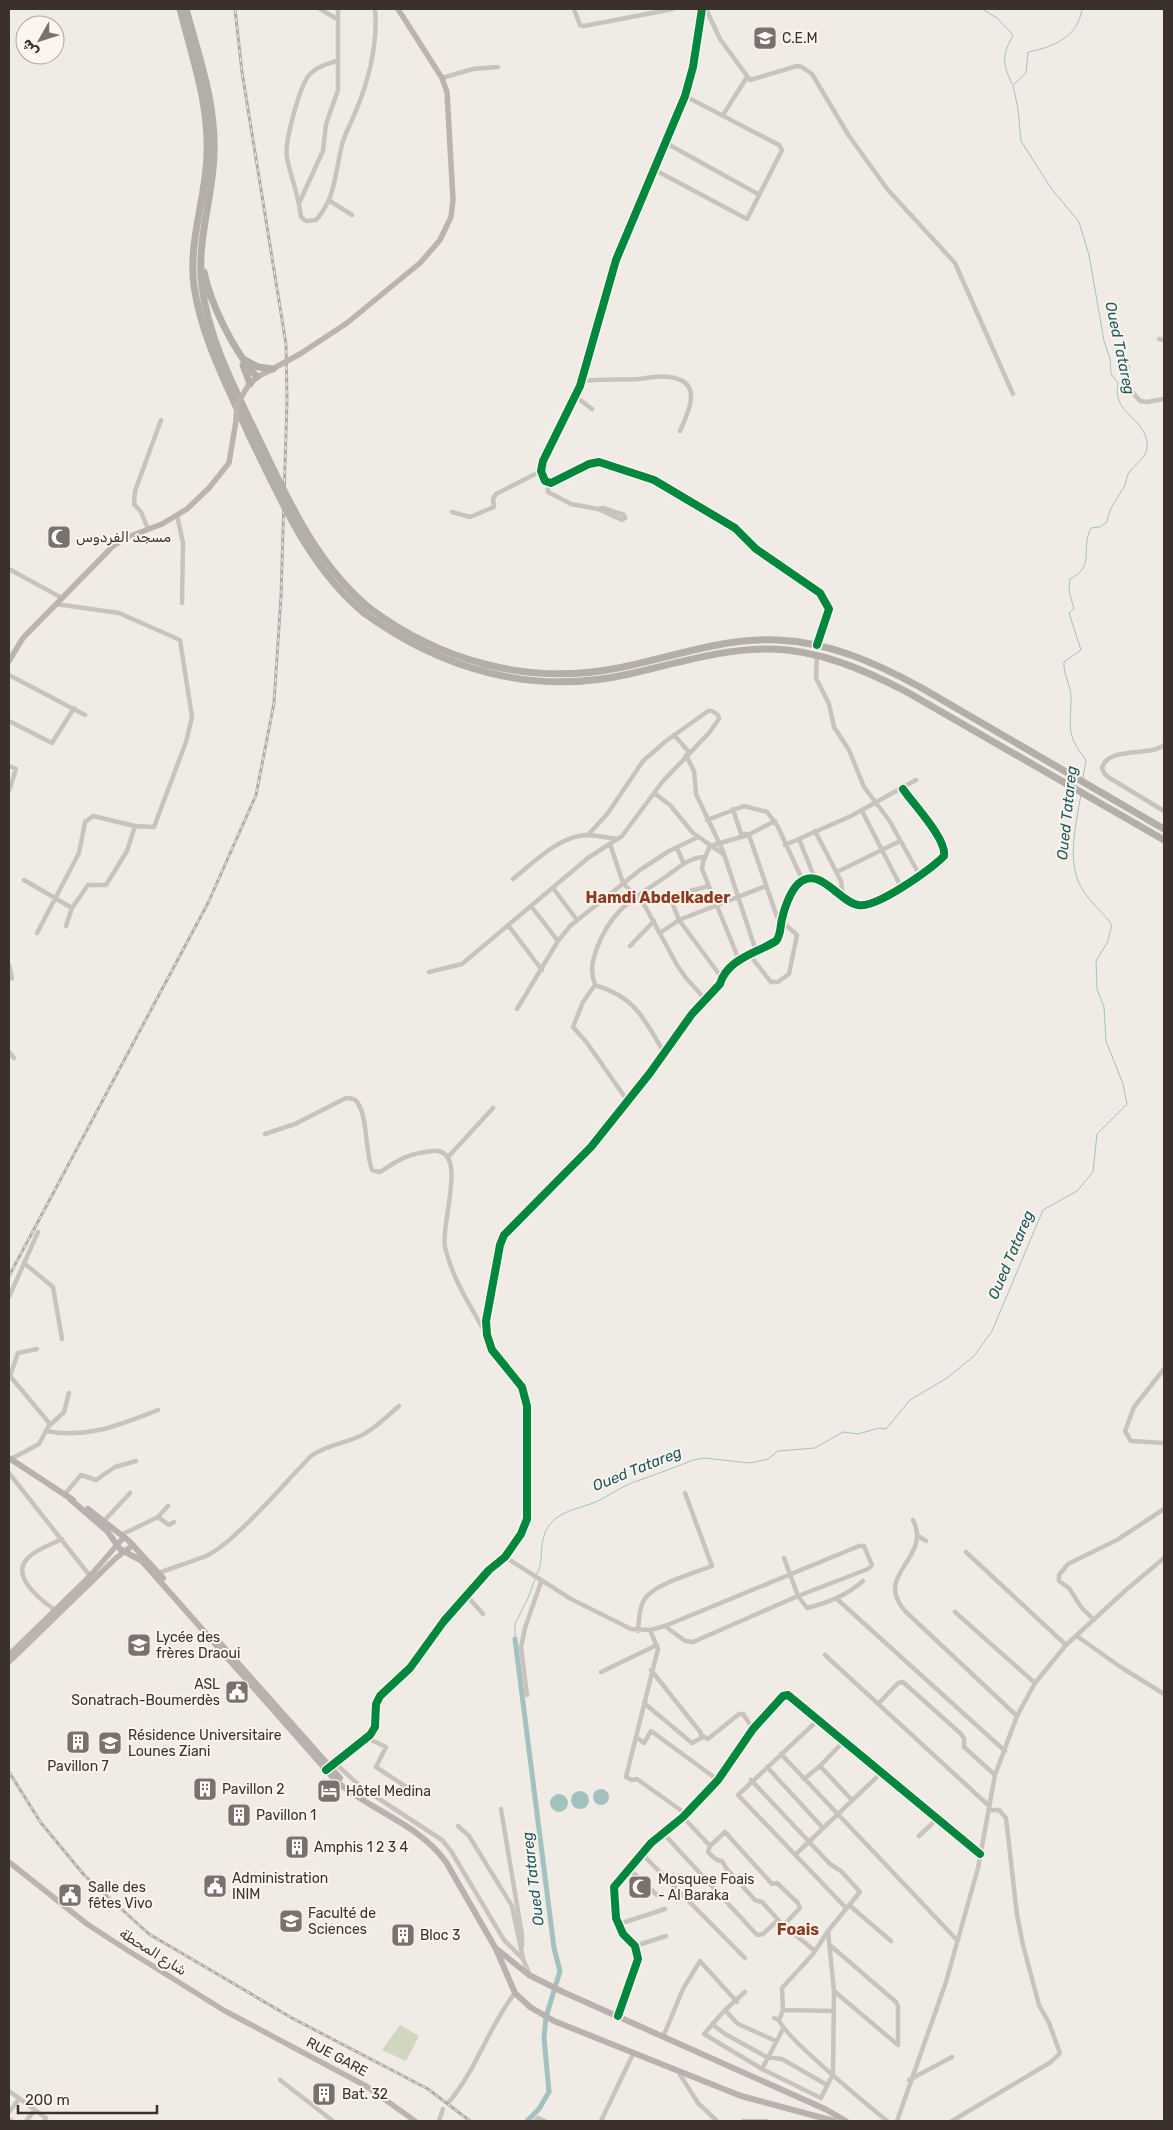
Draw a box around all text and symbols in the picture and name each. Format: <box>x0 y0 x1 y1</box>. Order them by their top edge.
north arrow <box>15 15 65 65</box>
school or university icon: C.E.M <box>752 25 778 51</box>
place label: C.E.M <box>782 30 818 47</box>
text: ش <box>18 35 42 60</box>
water label: Oued Tatareg <box>1101 300 1139 396</box>
mosque icon: مسجد الفردوس <box>46 524 72 550</box>
place label: مسجد الفردوس <box>76 529 171 546</box>
water label: Oued Tatareg <box>1053 765 1081 861</box>
district label: Hamdi Abdelkader <box>586 888 731 907</box>
water label: Oued Tatareg <box>984 1208 1038 1302</box>
water label: Oued Tatareg <box>590 1443 684 1495</box>
place label: Lycée des frères Draoui <box>156 1629 240 1662</box>
school or university icon: Lycée des frères Draoui <box>126 1632 152 1658</box>
place label: ASL Sonatrach-Boumerdès <box>71 1676 220 1709</box>
public building icon: ASL Sonatrach-Boumerdès <box>224 1679 250 1705</box>
place label: Résidence Universitaire Lounes Ziani <box>128 1727 282 1760</box>
building icon: Pavillon 7 <box>65 1729 91 1755</box>
school or university icon: Résidence Universitaire Lounes Ziani <box>97 1730 123 1756</box>
place label: Pavillon 7 <box>47 1758 109 1775</box>
building icon: Pavillon 2 <box>192 1776 218 1802</box>
hotel icon: Hôtel Medina <box>316 1778 342 1804</box>
place label: Pavillon 2 <box>222 1781 285 1798</box>
place label: Hôtel Medina <box>346 1783 431 1800</box>
building icon: Pavillon 1 <box>226 1802 252 1828</box>
place label: Pavillon 1 <box>256 1807 316 1824</box>
water label: Oued Tatareg <box>518 1831 548 1927</box>
building icon: Amphis 1 2 3 4 <box>284 1834 310 1860</box>
place label: Amphis 1 2 3 4 <box>314 1839 409 1856</box>
place label: Administration INIM <box>232 1870 328 1903</box>
place label: Mosquee Foais - Al Baraka <box>658 1871 754 1904</box>
public building icon: Administration INIM <box>202 1873 228 1899</box>
mosque icon: Mosquee Foais - Al Baraka <box>627 1874 653 1900</box>
place label: Salle des fêtes Vivo <box>88 1879 153 1912</box>
public building icon: Salle des fêtes Vivo <box>57 1882 83 1908</box>
place label: Faculté de Sciences <box>308 1905 376 1938</box>
school or university icon: Faculté de Sciences <box>278 1908 304 1934</box>
district label: Foais <box>777 1920 819 1939</box>
building icon: Bloc 3 <box>390 1922 416 1948</box>
street label: شارع المحطة <box>115 1925 190 1981</box>
place label: Bloc 3 <box>420 1927 460 1944</box>
street label: RUE GARE <box>303 2034 371 2080</box>
building icon: Bat. 32 <box>311 2081 337 2107</box>
scale bar <box>18 2082 156 2114</box>
place label: Bat. 32 <box>342 2086 388 2103</box>
text: 200 m <box>25 2091 70 2109</box>

